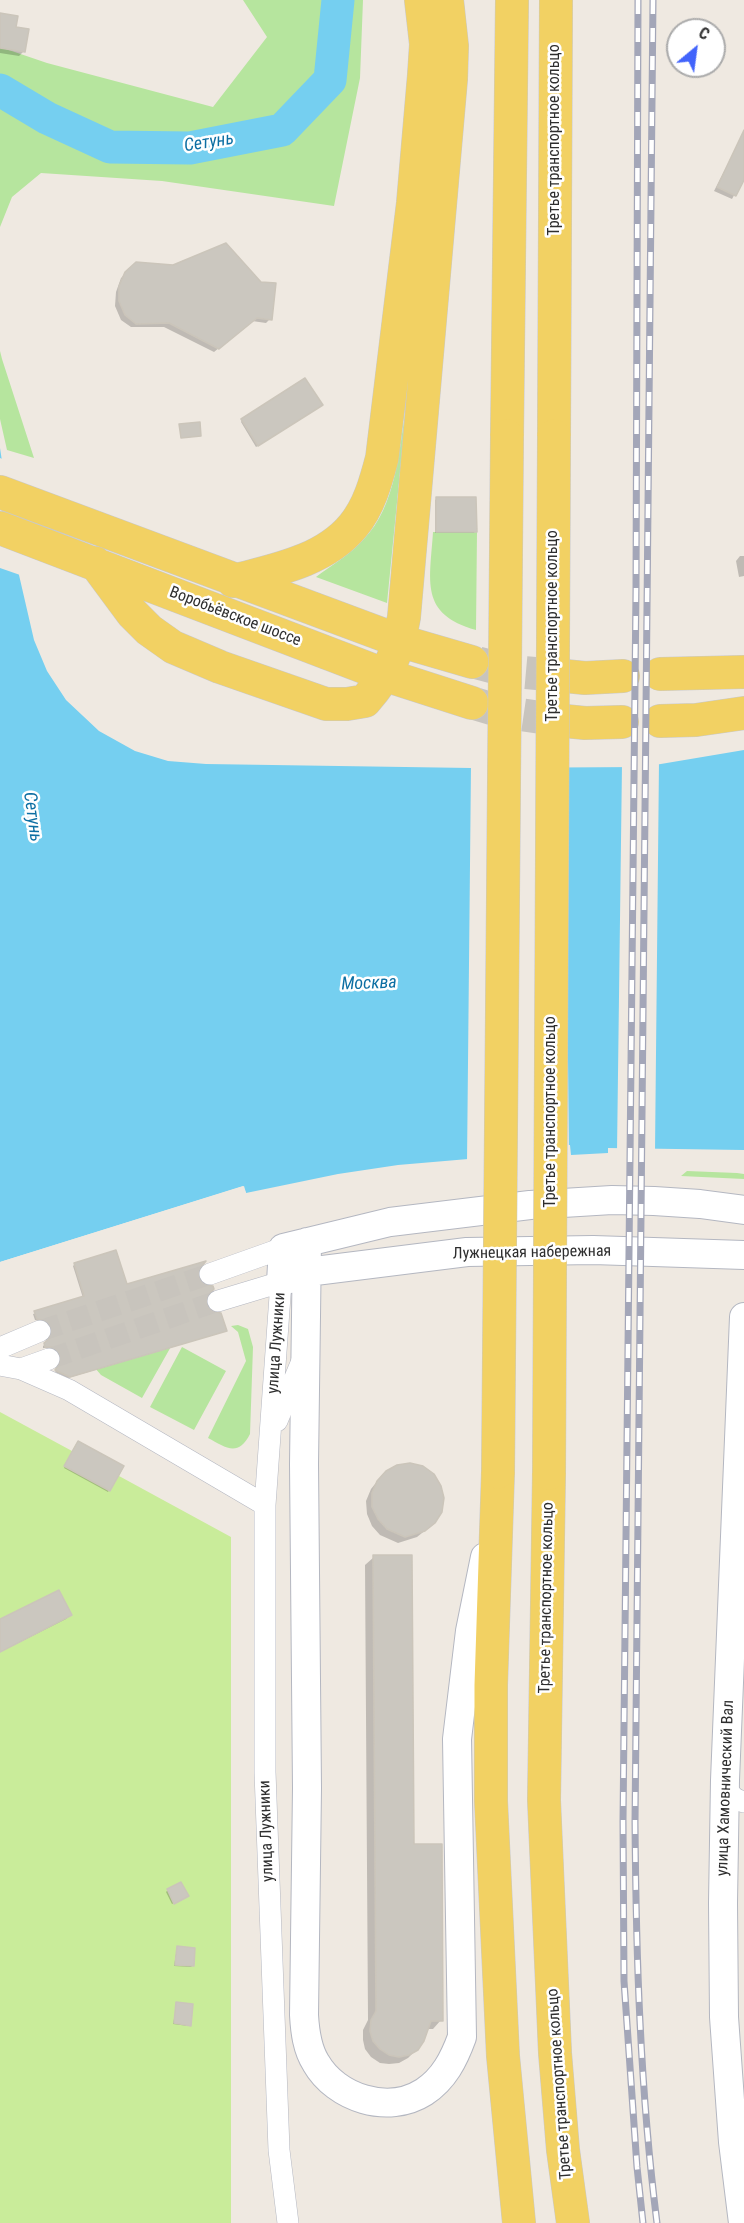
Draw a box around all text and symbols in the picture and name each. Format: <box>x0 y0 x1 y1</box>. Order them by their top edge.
north arrow <box>666 18 726 78</box>
text: С <box>695 23 713 44</box>
street label: Третье транспортное кольцо <box>545 44 565 236</box>
water label: Сетунь <box>183 128 235 158</box>
street label: Третье транспортное кольцо <box>543 530 563 722</box>
street label: Воробьёвское шоссе <box>167 583 303 651</box>
water label: Сетунь <box>18 791 46 843</box>
water label: Москва <box>341 972 397 996</box>
street label: Третье транспортное кольцо <box>541 1016 561 1208</box>
street label: Лужнецкая набережная <box>453 1242 611 1264</box>
street label: улица Лужники <box>264 1292 290 1394</box>
street label: Третье транспортное кольцо <box>536 1502 558 1694</box>
street label: улица Хамовнический Вал <box>713 1700 739 1876</box>
street label: улица Лужники <box>256 1780 278 1882</box>
street label: Третье транспортное кольцо <box>544 1988 576 2180</box>

